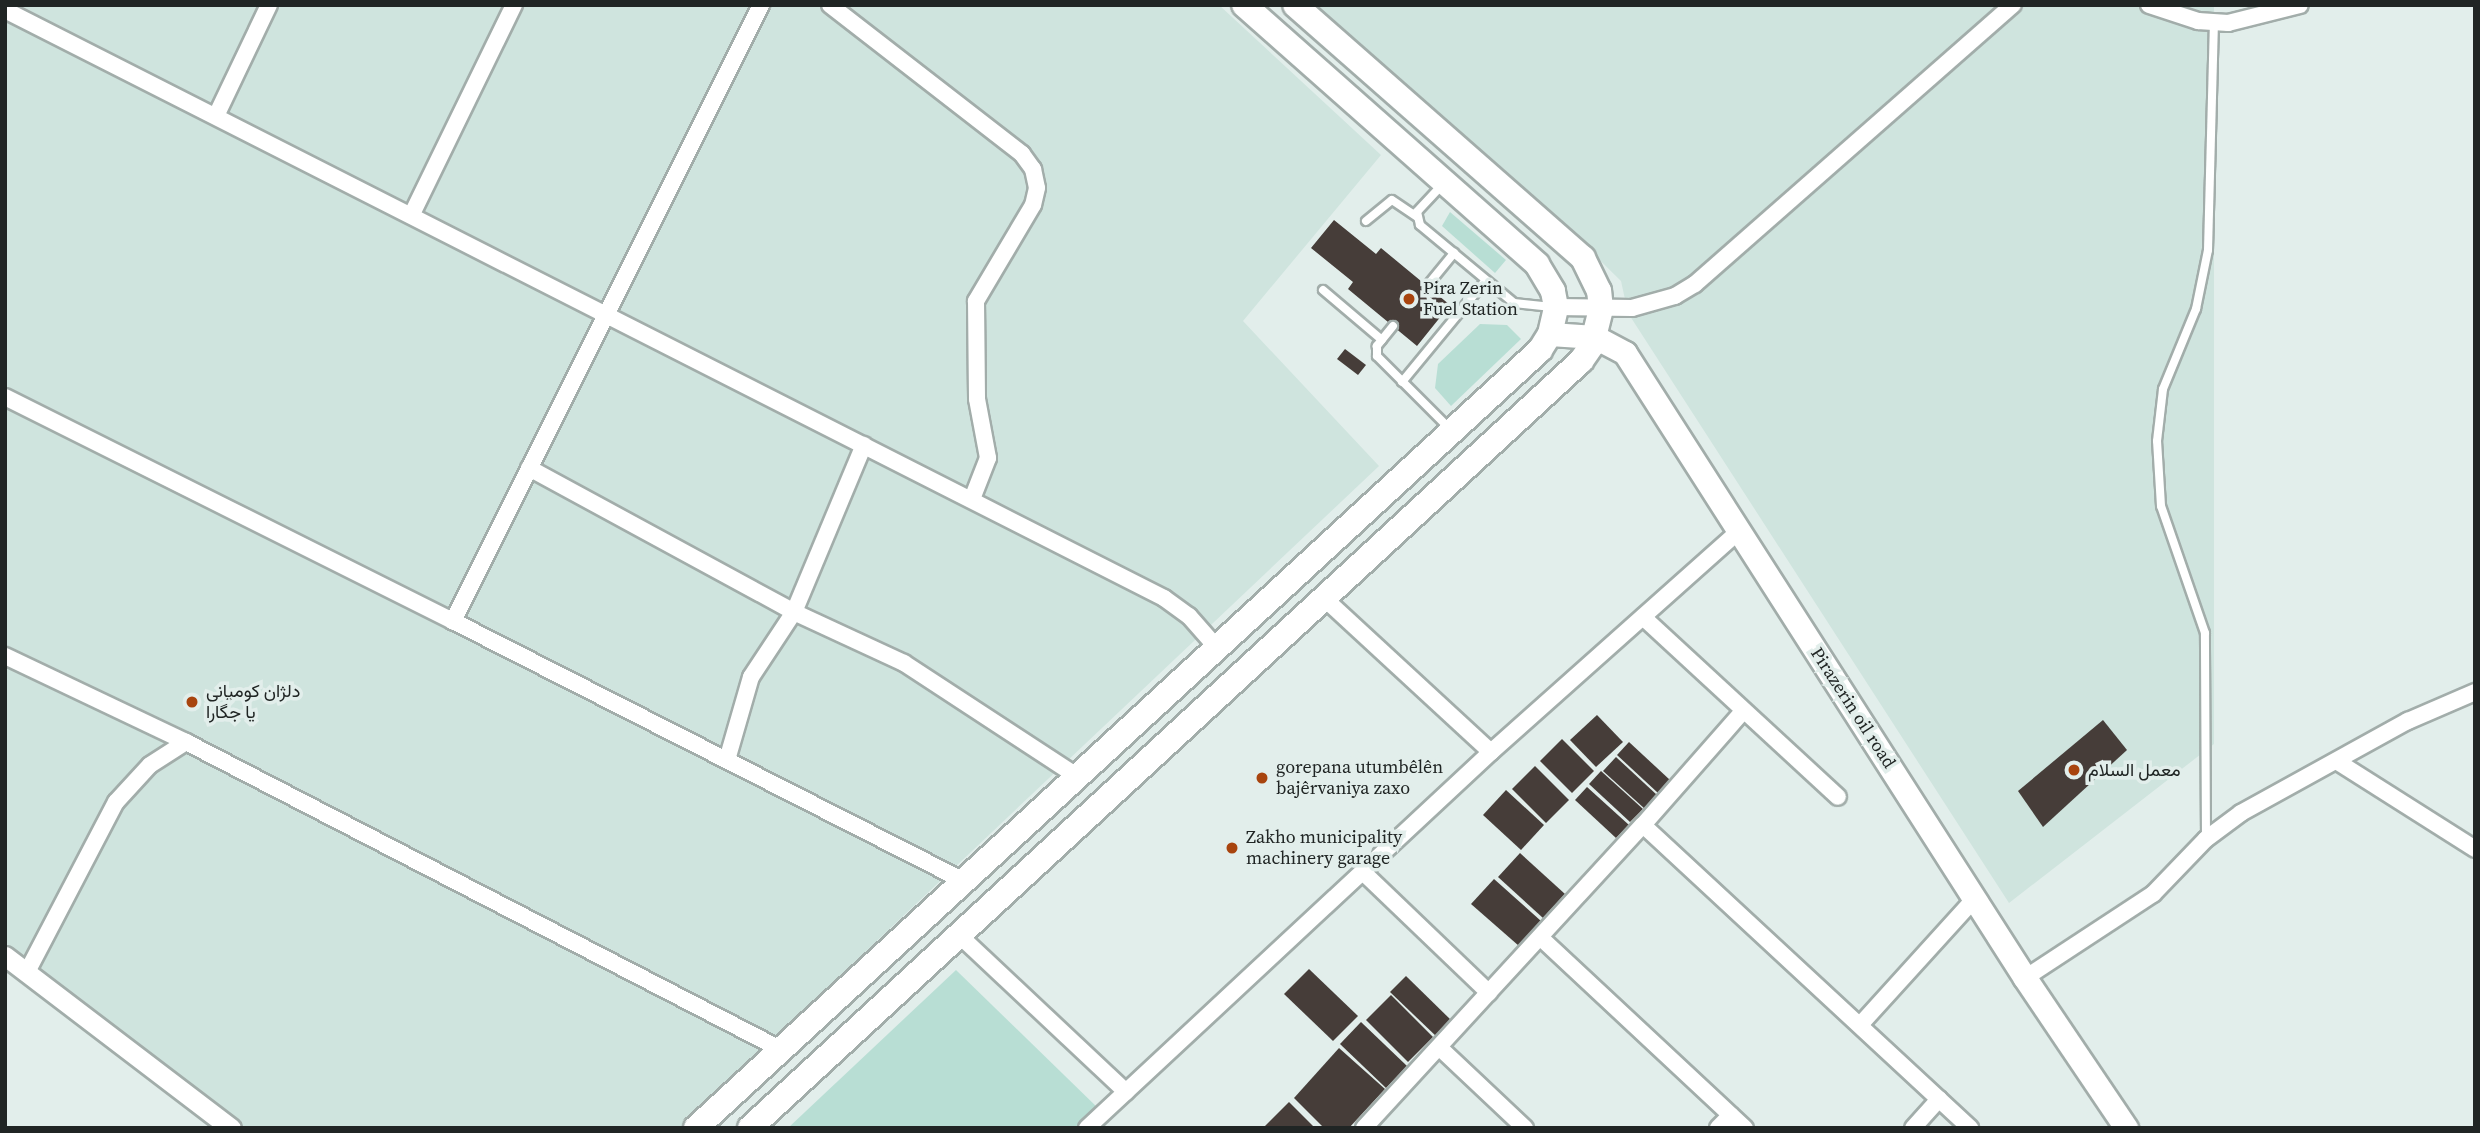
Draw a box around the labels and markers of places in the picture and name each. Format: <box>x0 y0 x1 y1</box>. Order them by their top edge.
place label: Pira Zerin Fuel Station <box>1423 278 1518 320</box>
marker: Pira Zerin Fuel Station <box>1401 291 1417 307</box>
place label: دلژان کومپانی یا جگارا <box>206 681 300 724</box>
marker: دلژان کومپانی یا جگارا <box>184 694 200 710</box>
place label: gorepana utumbêlên bajêrvaniya zaxo <box>1276 757 1443 800</box>
place label: معمل السلام <box>2088 759 2181 781</box>
marker: معمل السلام <box>2066 762 2082 778</box>
marker: gorepana utumbêlên bajêrvaniya zaxo <box>1254 770 1270 786</box>
place label: Zakho municipality machinery garage <box>1246 827 1402 870</box>
marker: Zakho municipality machinery garage <box>1224 840 1240 856</box>

